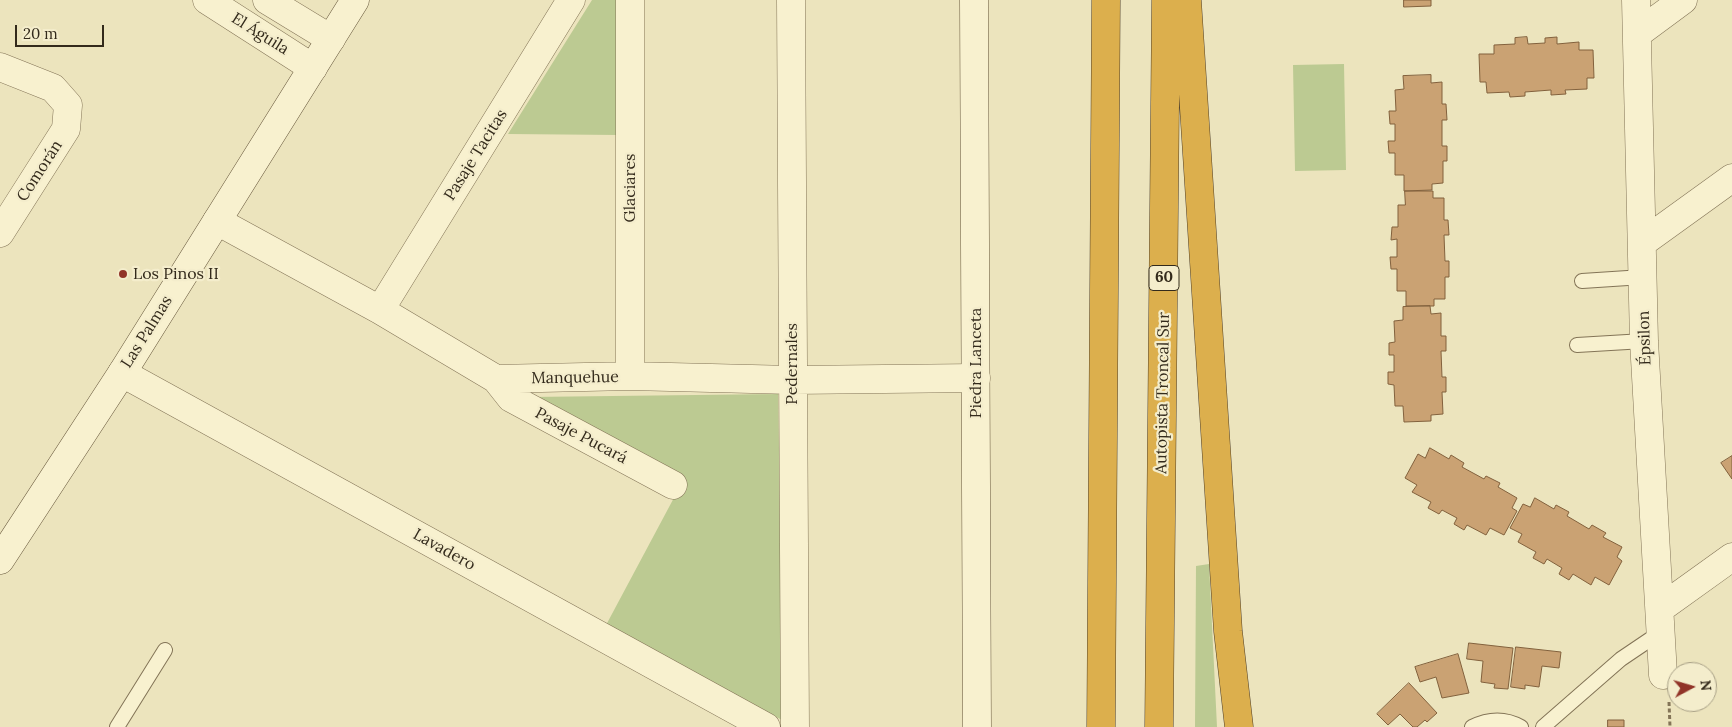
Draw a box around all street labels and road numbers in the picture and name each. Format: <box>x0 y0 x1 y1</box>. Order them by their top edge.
street label: El Águila <box>228 9 292 59</box>
street label: Pasaje Tacitas <box>440 106 512 204</box>
street label: Comorán <box>13 137 67 205</box>
street label: Glaciares <box>620 154 640 222</box>
road number: 60 <box>1149 266 1179 290</box>
street label: Las Palmas <box>117 292 177 372</box>
street label: Piedra Lanceta <box>966 308 986 418</box>
street label: Épsilon <box>1634 310 1656 366</box>
street label: Autopista Troncal Sur <box>1152 312 1174 474</box>
street label: Pedernales <box>782 323 802 405</box>
street label: Manquehue <box>531 368 619 388</box>
street label: Pasaje Pucará <box>532 404 630 468</box>
street label: Lavadero <box>409 525 479 575</box>

